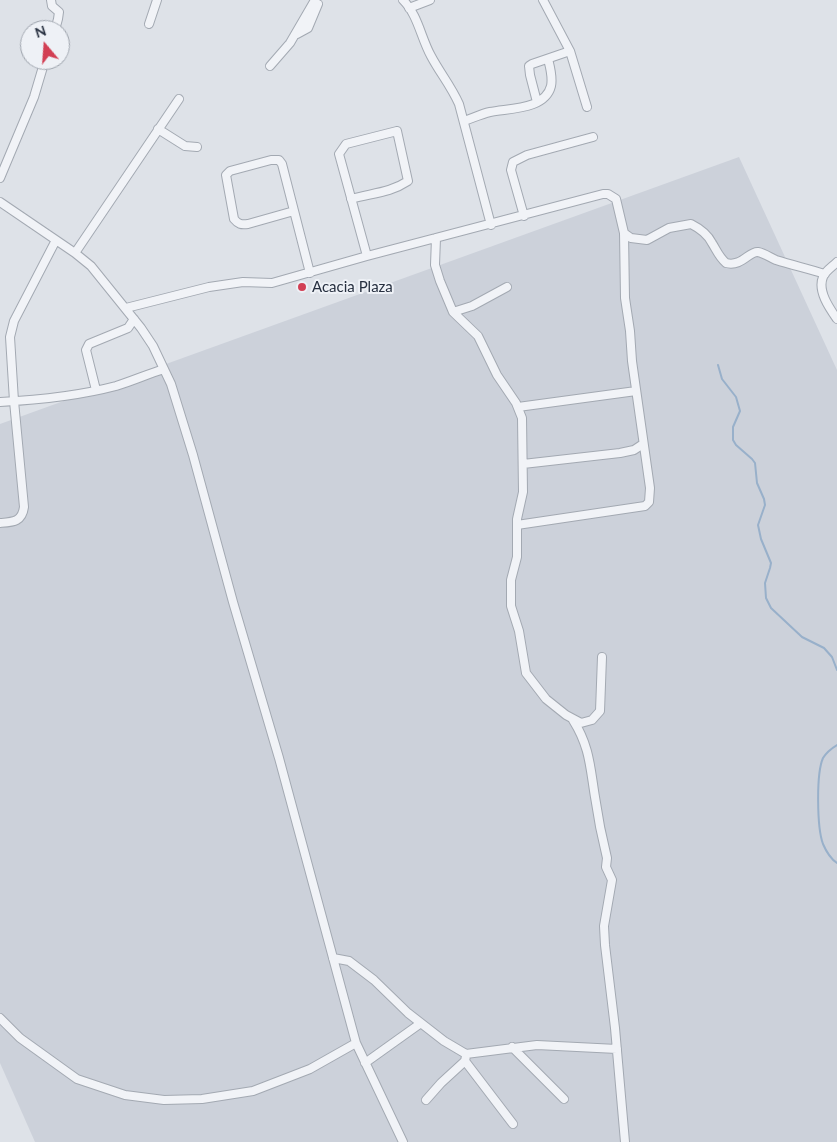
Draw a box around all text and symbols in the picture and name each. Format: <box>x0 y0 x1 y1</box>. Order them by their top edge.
north arrow <box>20 20 70 70</box>
text: N <box>33 21 48 41</box>
place label: Acacia Plaza <box>312 278 393 296</box>
marker: Acacia Plaza <box>296 281 308 293</box>

